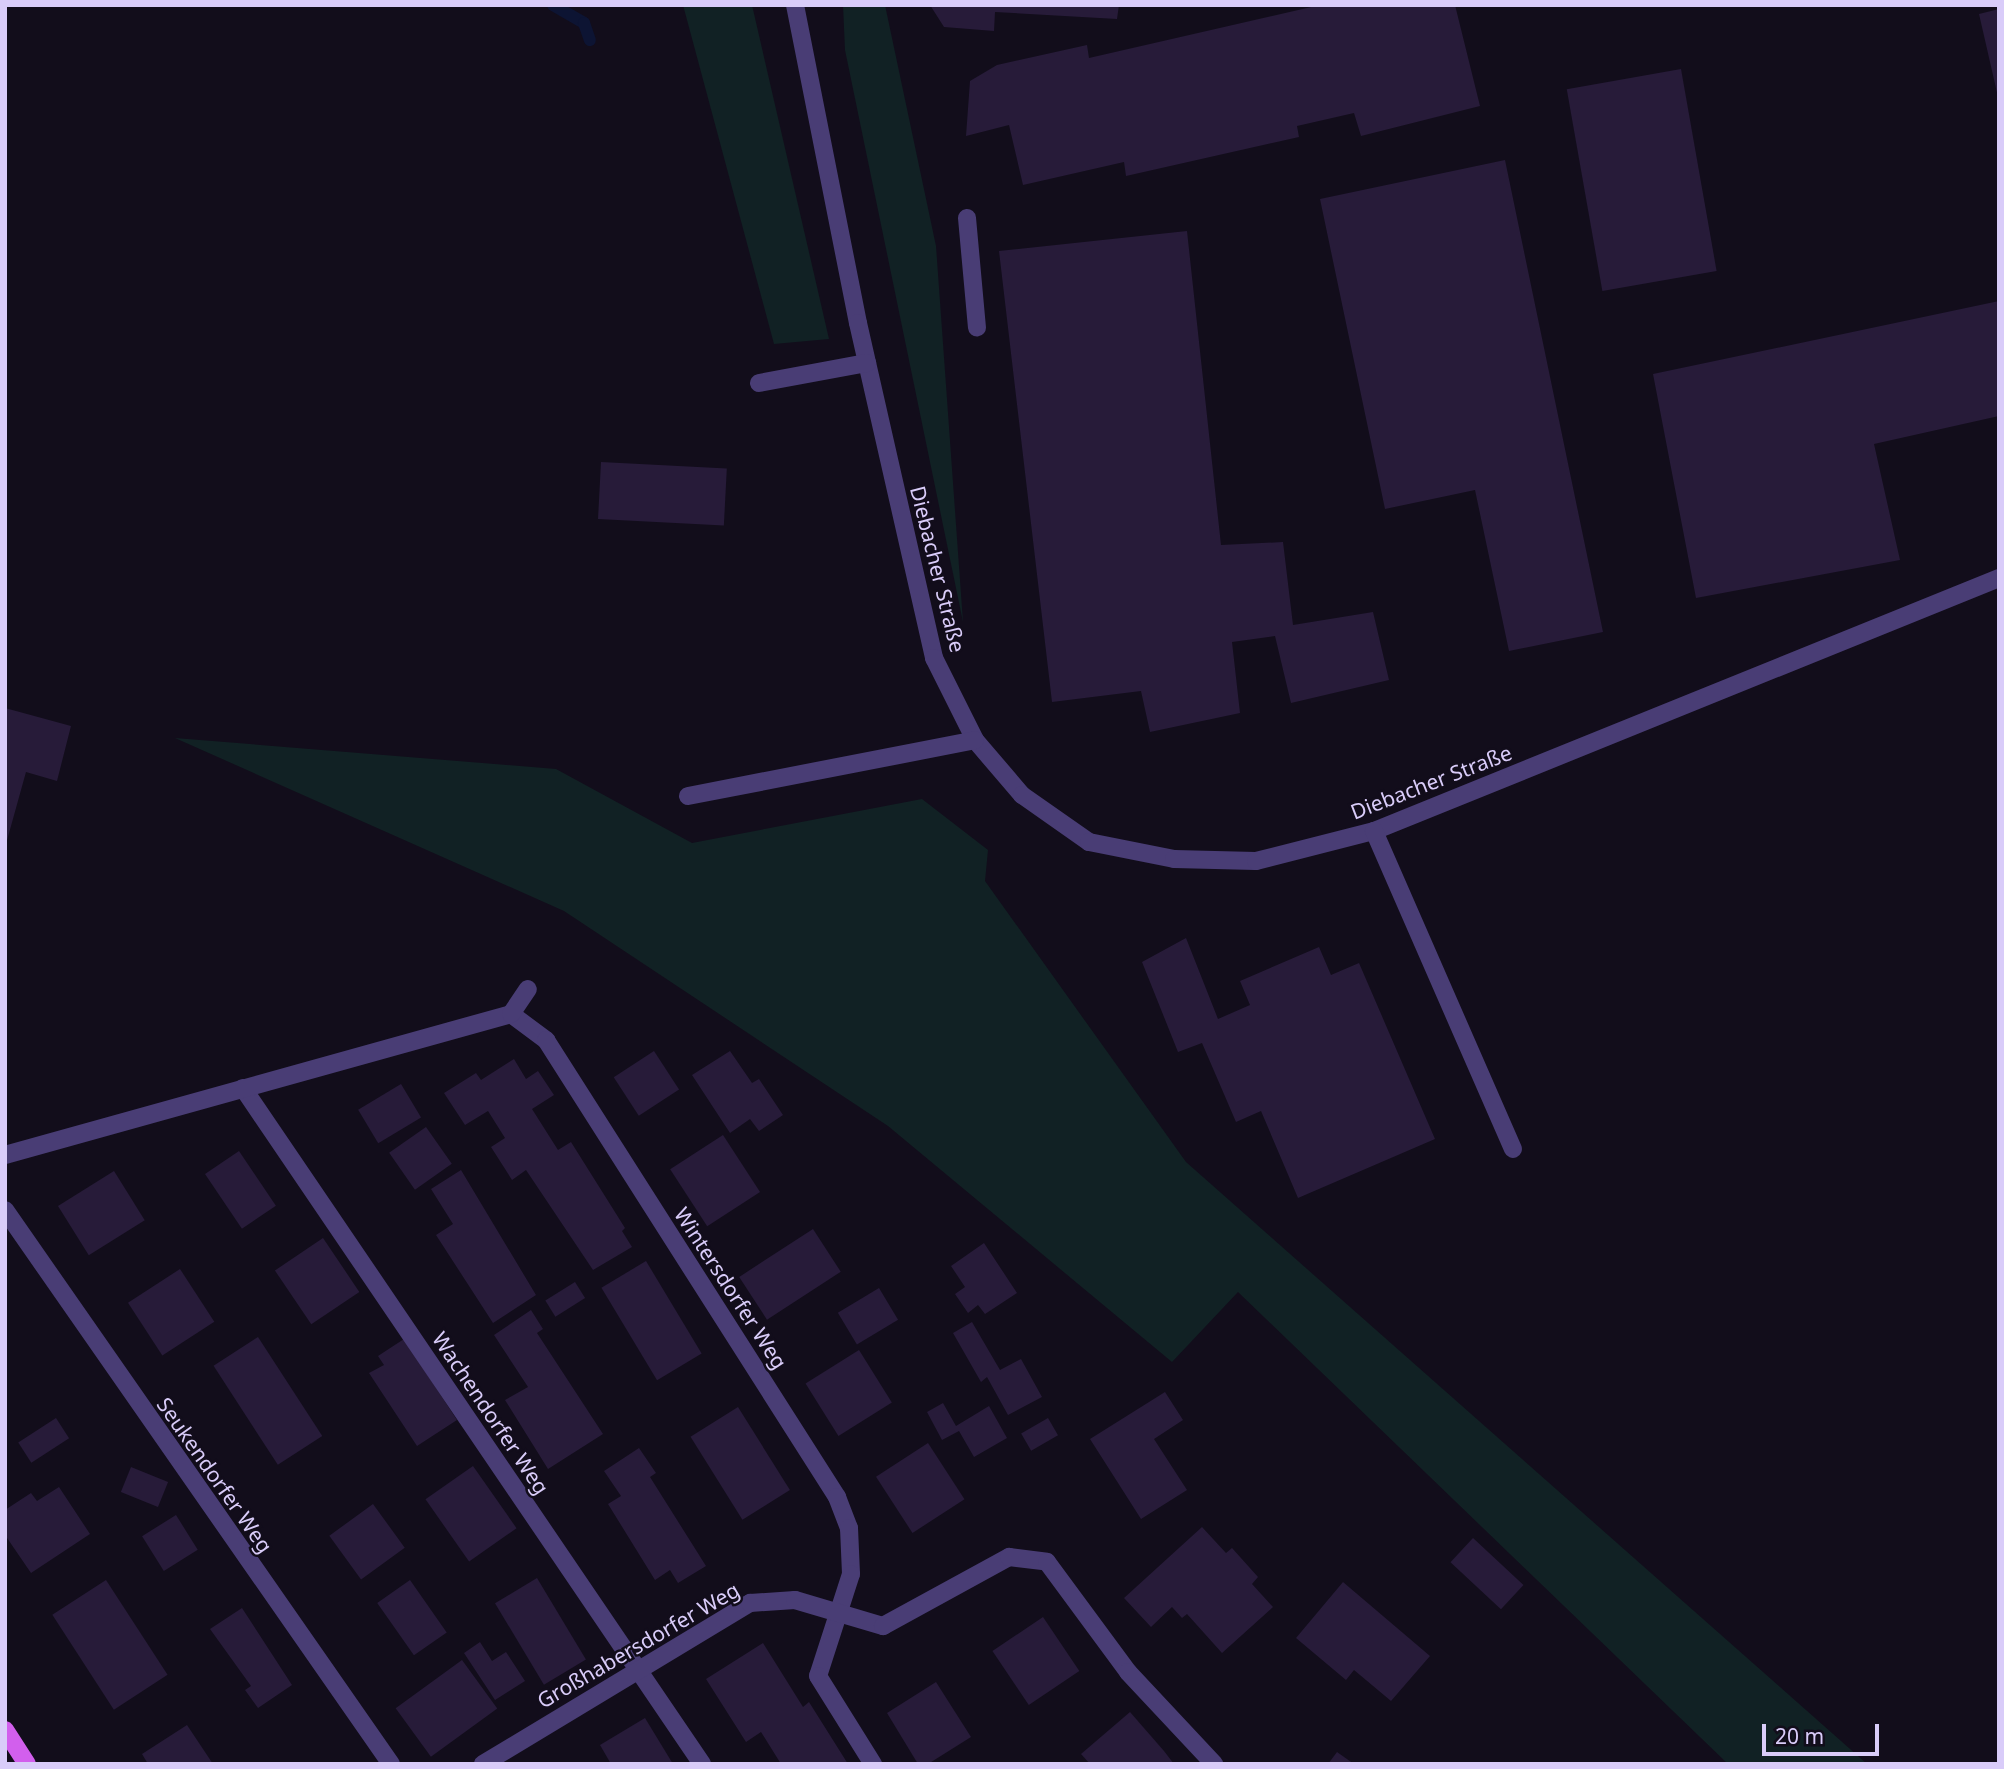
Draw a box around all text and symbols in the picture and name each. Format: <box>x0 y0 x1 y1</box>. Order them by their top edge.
street label: Diebacher Straße <box>905 483 971 655</box>
street label: Diebacher Straße <box>1347 740 1515 824</box>
street label: Wintersdorfer Weg <box>669 1203 793 1373</box>
street label: Wachendorfer Weg <box>427 1327 555 1499</box>
street label: Seukendorfer Weg <box>152 1393 278 1557</box>
street label: Großhabersdorfer Weg <box>532 1577 744 1713</box>
scale bar <box>1766 1710 1883 1754</box>
text: 20 m <box>1775 1722 1824 1750</box>

